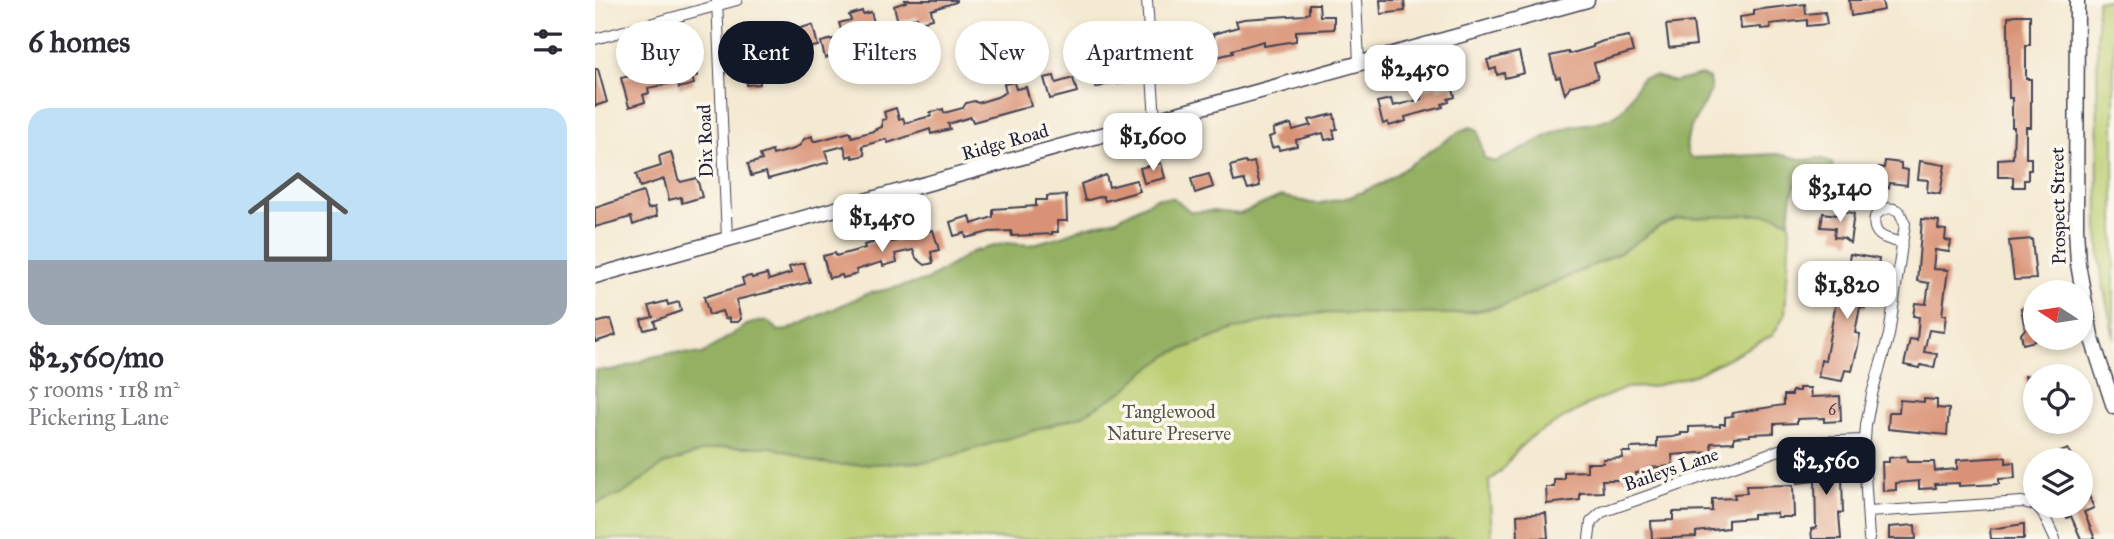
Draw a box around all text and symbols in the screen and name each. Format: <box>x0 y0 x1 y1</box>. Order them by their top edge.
chip: Buy <box>616 21 704 84</box>
chip: Rent <box>718 21 814 84</box>
chip: Filters <box>828 21 941 84</box>
chip: New <box>955 21 1049 84</box>
chip: Apartment <box>1063 21 1218 84</box>
icon: filters <box>529 23 567 61</box>
text: 6 homes <box>28 24 130 60</box>
pin: $2,450 <box>1358 46 1472 105</box>
text: $2,450 <box>1381 54 1449 82</box>
street label: Dix Road <box>692 104 718 178</box>
pin: $1,600 <box>1096 114 1210 173</box>
street label: Ridge Road <box>959 118 1052 166</box>
text: $1,600 <box>1119 122 1187 150</box>
street label: Prospect Street <box>2045 147 2071 265</box>
icon: home <box>235 154 361 280</box>
pin: $3,140 <box>1783 164 1897 224</box>
text: $3,140 <box>1808 173 1872 201</box>
pin: $1,450 <box>825 194 939 254</box>
text: $1,450 <box>849 203 915 231</box>
pin: $1,820 <box>1790 262 1904 321</box>
text: $1,820 <box>1814 270 1880 298</box>
north arrow <box>2023 280 2093 350</box>
map controls <box>2023 280 2093 518</box>
text: $2,560/mo <box>28 339 164 375</box>
button: locate <box>2023 364 2093 434</box>
text: 5 rooms · 118 m² <box>28 375 180 403</box>
park label: Tanglewood Nature Preserve <box>1107 400 1231 445</box>
house number: 6 <box>1828 400 1837 419</box>
text: Pickering Lane <box>28 403 169 431</box>
pin: $2,560 <box>1769 438 1883 497</box>
street label: Baileys Lane <box>1621 442 1722 496</box>
text: $2,560 <box>1792 446 1860 474</box>
button: layers <box>2023 448 2093 518</box>

